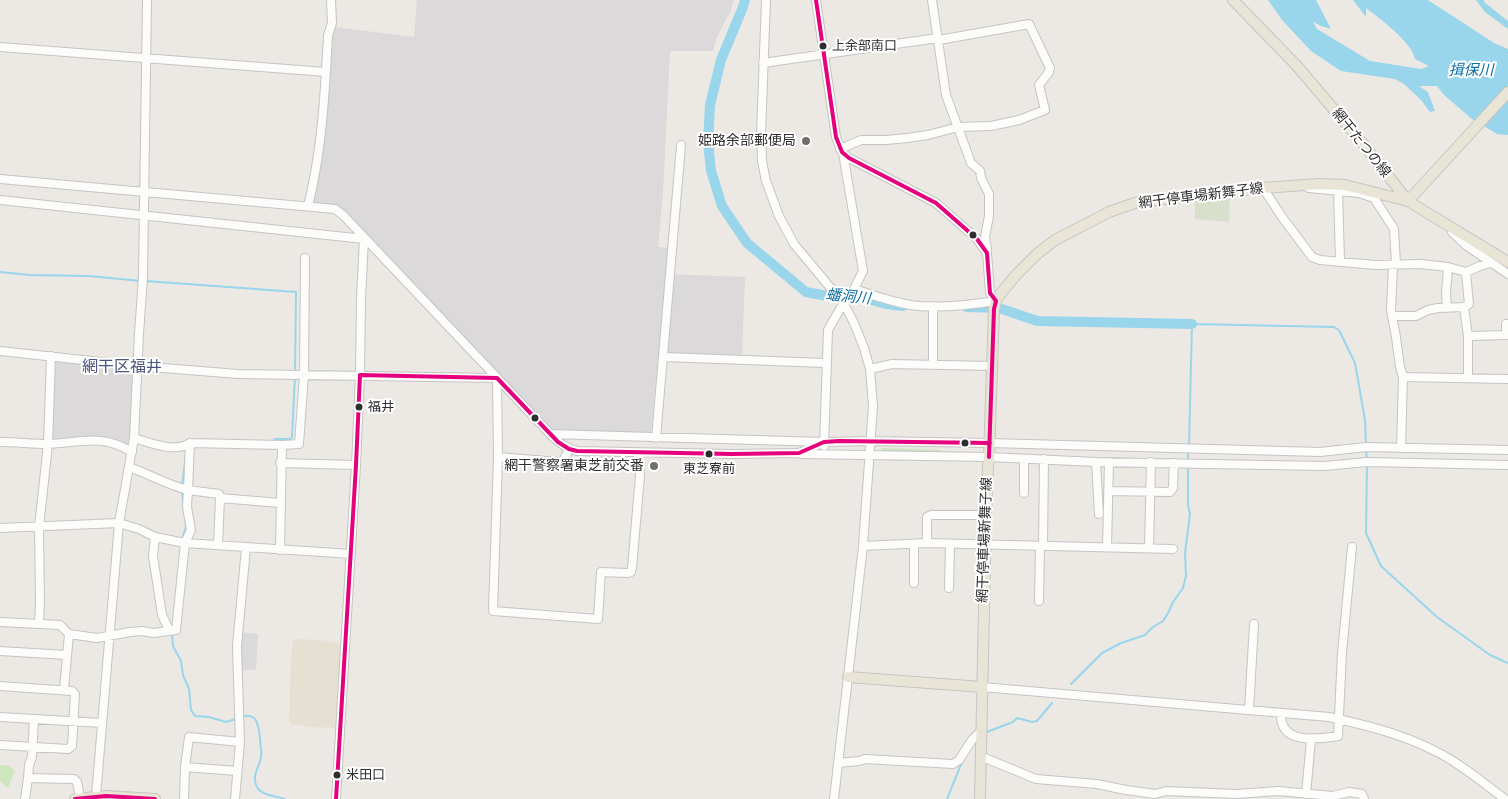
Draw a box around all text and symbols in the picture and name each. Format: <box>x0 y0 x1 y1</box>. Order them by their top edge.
place label: 上余部南口 <box>832 38 897 54</box>
marker: 上余部南口 <box>818 41 828 51</box>
water label: 揖保川 <box>1449 62 1493 80</box>
street label: 網干たつの線 <box>1328 105 1394 181</box>
place label: 姫路余部郵便局 <box>698 133 796 149</box>
marker: 姫路余部郵便局 <box>800 135 812 147</box>
street label: 網干停車場新舞子線 <box>1137 180 1265 212</box>
unlabelled marker <box>968 230 978 240</box>
water label: 蟠洞川 <box>825 286 871 308</box>
district label: 網干区福井 <box>82 357 162 377</box>
place label: 福井 <box>368 399 394 415</box>
marker: 福井 <box>354 402 364 412</box>
unlabelled marker <box>530 413 540 423</box>
unlabelled marker <box>960 438 970 448</box>
marker: 東芝寮前 <box>704 449 714 459</box>
place label: 網干警察署東芝前交番 <box>504 458 644 474</box>
marker: 網干警察署東芝前交番 <box>648 460 660 472</box>
place label: 東芝寮前 <box>683 461 735 477</box>
street label: 網干停車場新舞子線 <box>974 477 996 603</box>
place label: 米田口 <box>346 767 385 783</box>
marker: 米田口 <box>332 770 342 780</box>

